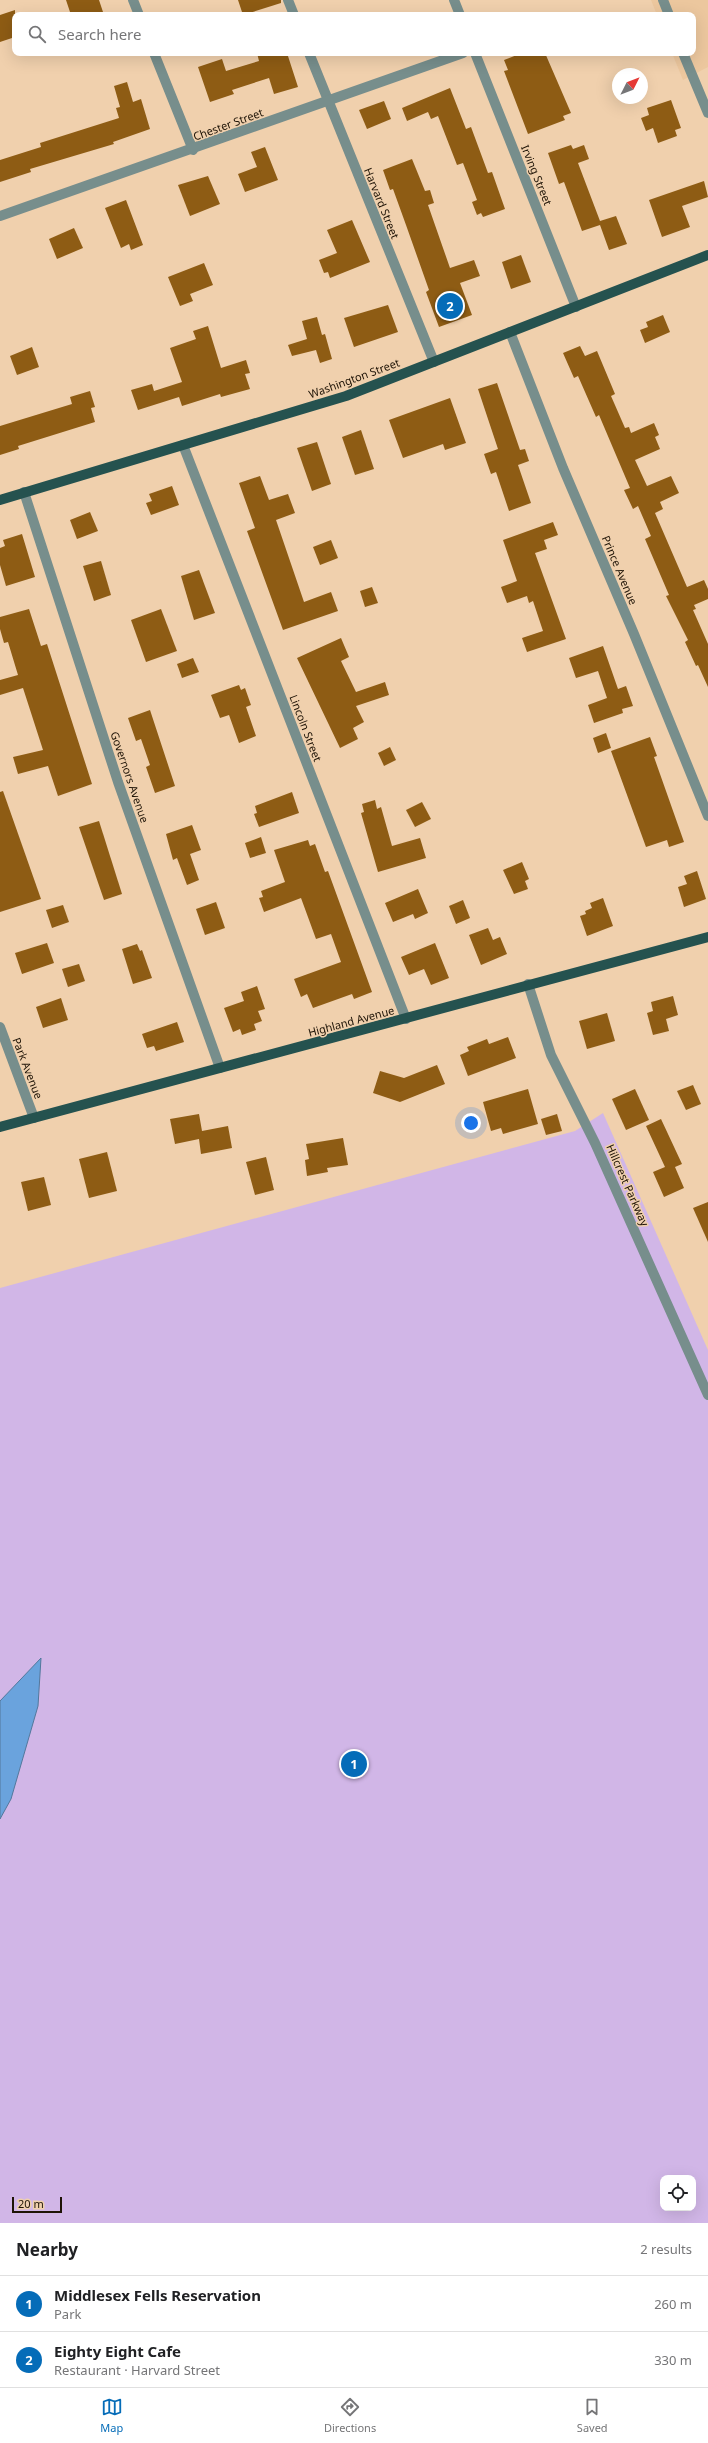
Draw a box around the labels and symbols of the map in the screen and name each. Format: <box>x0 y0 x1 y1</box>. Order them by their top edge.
north arrow <box>612 68 648 104</box>
street label: Chester Street <box>191 104 265 144</box>
street label: Irving Street <box>518 143 556 207</box>
street label: Harvard Street <box>361 165 403 241</box>
pin: 2 <box>437 291 463 321</box>
street label: Washington Street <box>306 355 402 401</box>
street label: Prince Avenue <box>599 533 641 607</box>
street label: Lincoln Street <box>286 692 326 764</box>
street label: Governors Avenue <box>107 729 153 825</box>
street label: Highland Avenue <box>306 1002 396 1040</box>
street label: Park Avenue <box>9 1035 47 1101</box>
your location <box>461 1113 481 1133</box>
street label: Hillcrest Parkway <box>603 1142 653 1229</box>
pin: 1 <box>341 1749 367 1779</box>
scale bar <box>12 2195 62 2214</box>

